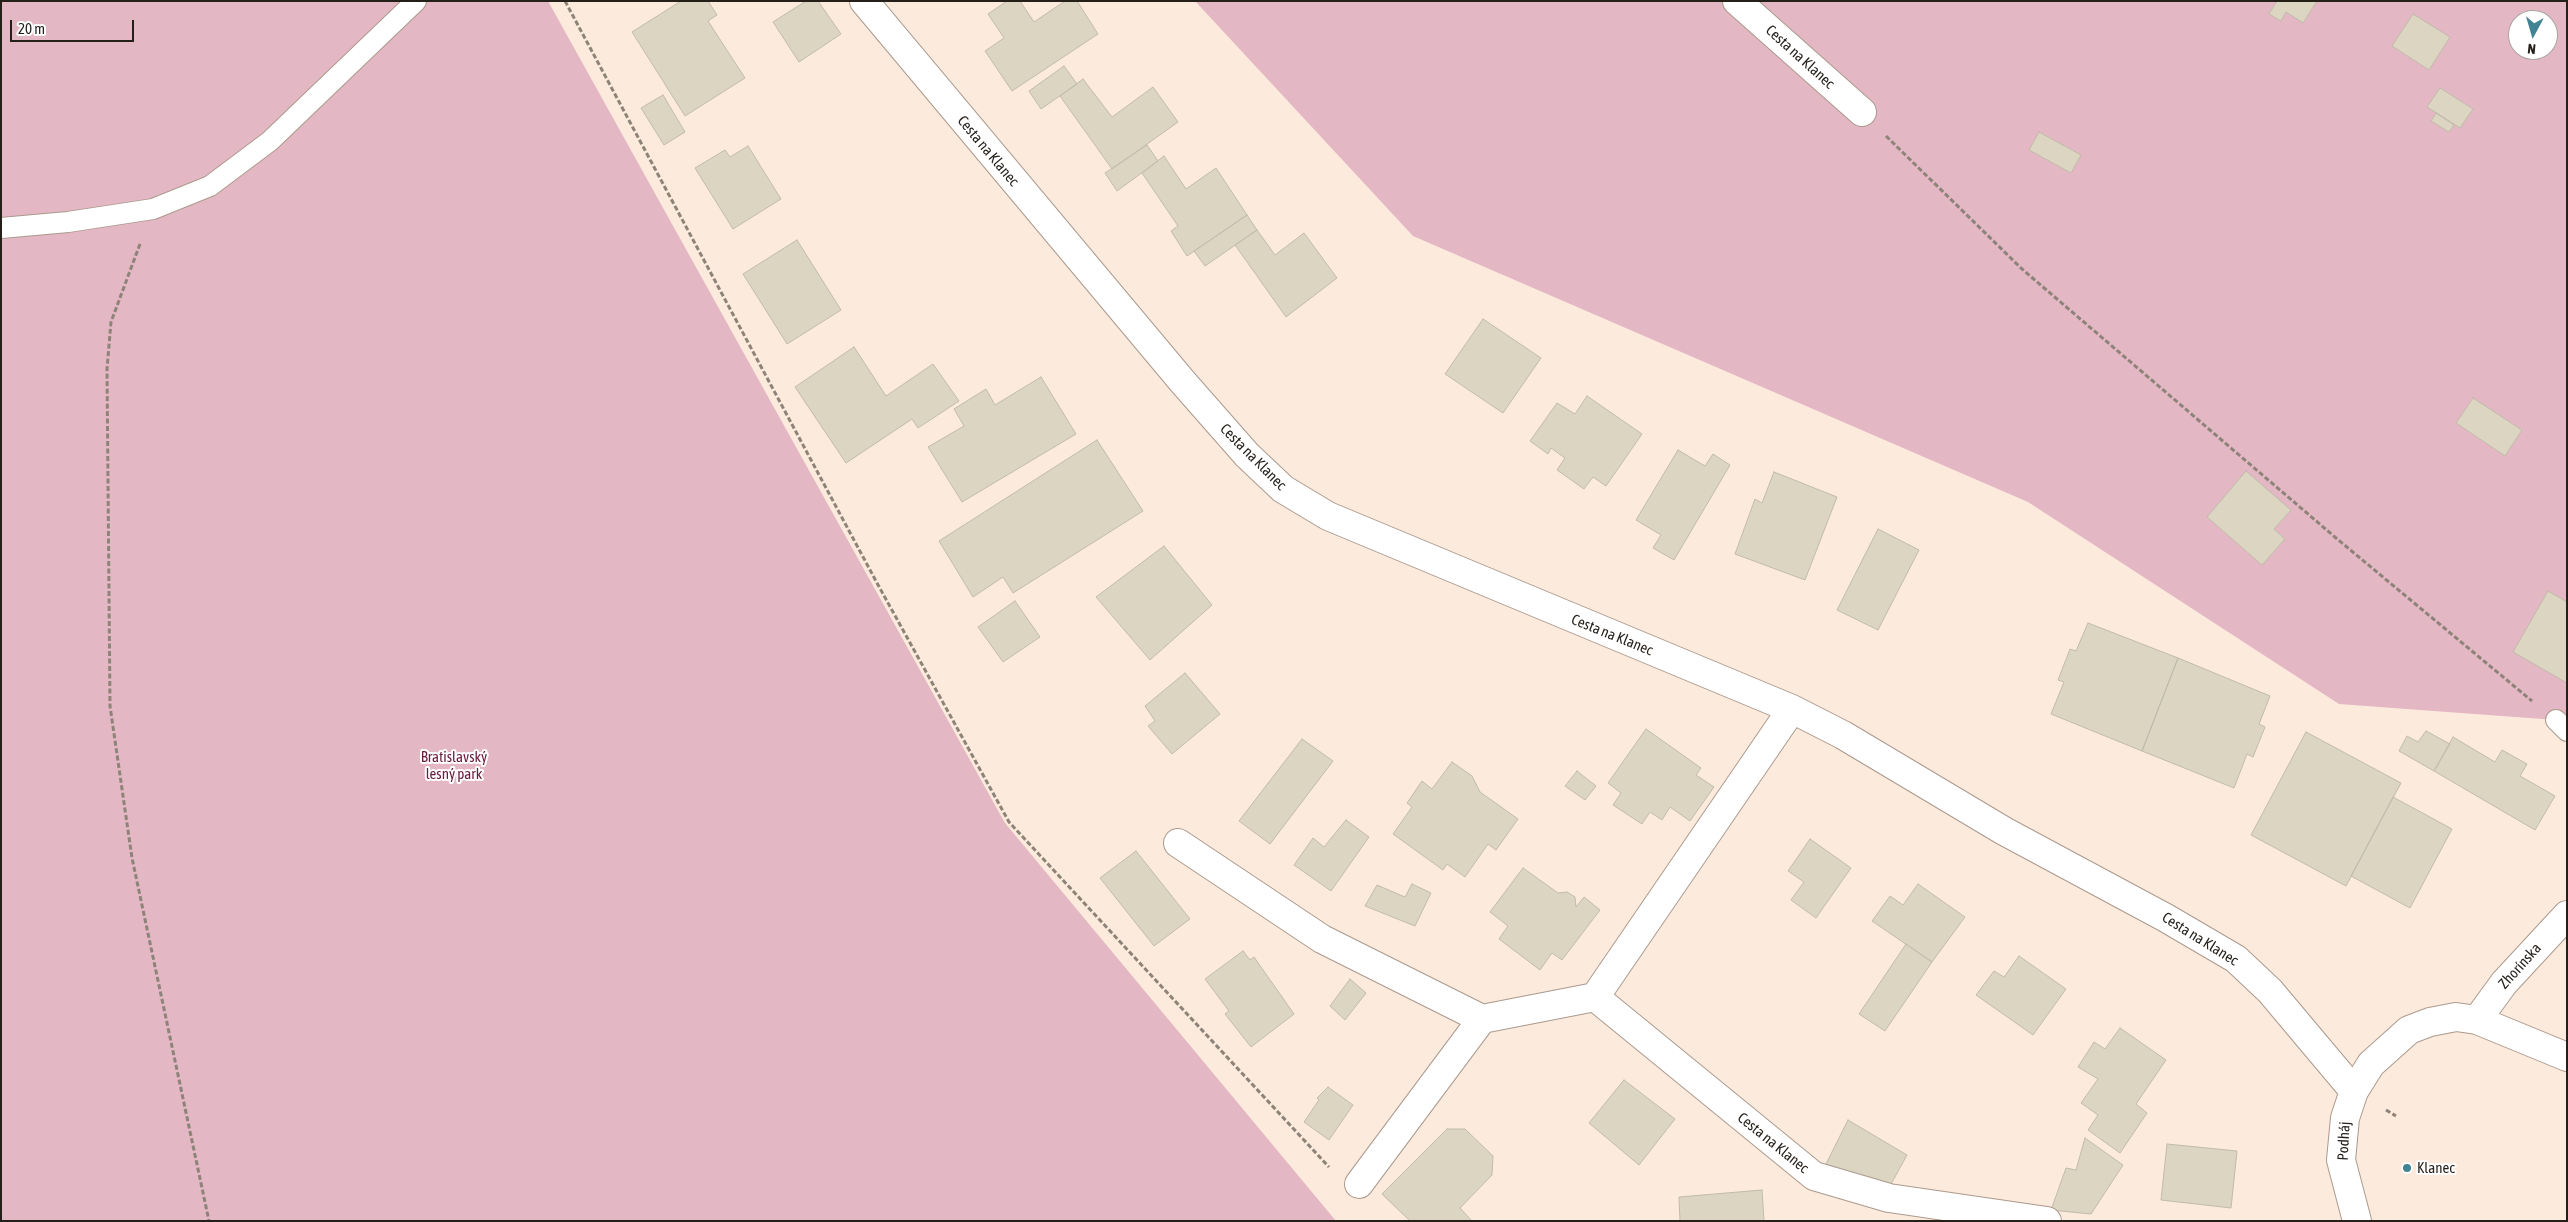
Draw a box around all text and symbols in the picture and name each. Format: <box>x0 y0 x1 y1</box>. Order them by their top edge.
scale bar <box>12 10 136 42</box>
north arrow <box>2508 10 2558 60</box>
text: 20 m <box>18 20 45 37</box>
street label: Cesta na Klanec <box>1762 21 1838 93</box>
text: N <box>2527 41 2536 57</box>
street label: Cesta na Klanec <box>953 112 1023 190</box>
street label: Cesta na Klanec <box>1216 420 1290 494</box>
street label: Cesta na Klanec <box>1569 610 1655 660</box>
park label: Bratislavský lesný park <box>421 748 487 783</box>
street label: Cesta na Klanec <box>2159 908 2241 970</box>
street label: Zhorínska <box>2495 940 2545 992</box>
street label: Cesta na Klanec <box>1734 1109 1812 1177</box>
street label: Podháj <box>2334 1121 2354 1161</box>
place label: Klanec <box>2417 1159 2455 1177</box>
marker: Klanec <box>2401 1162 2413 1174</box>

